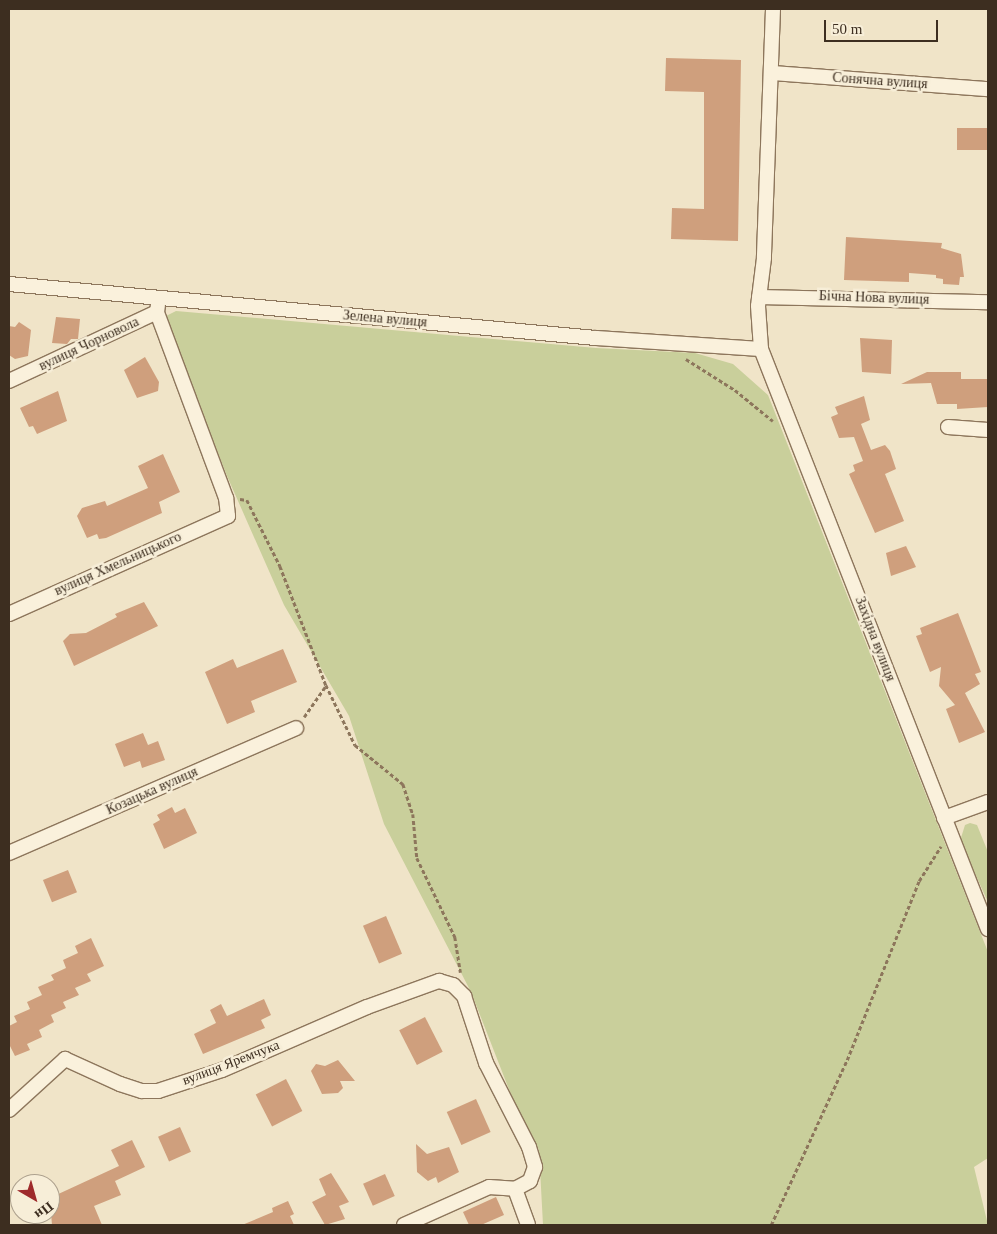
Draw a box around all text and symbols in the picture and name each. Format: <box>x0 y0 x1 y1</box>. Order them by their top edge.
scale bar <box>827 10 941 42</box>
text: 50 m <box>832 21 862 37</box>
street label: Сонячна вулиця <box>832 69 928 93</box>
street label: Бічна Нова вулиця <box>819 288 929 308</box>
street label: Зелена вулиця <box>342 307 428 331</box>
street label: вулиця Чорновола <box>36 313 142 375</box>
street label: вулиця Хмельницького <box>52 528 184 600</box>
street label: Західна вулиця <box>851 594 899 684</box>
street label: Козацька вулиця <box>104 763 200 819</box>
street label: вулиця Яремчука <box>180 1037 282 1089</box>
north arrow <box>10 1174 60 1224</box>
text: Пн <box>32 1199 56 1222</box>

